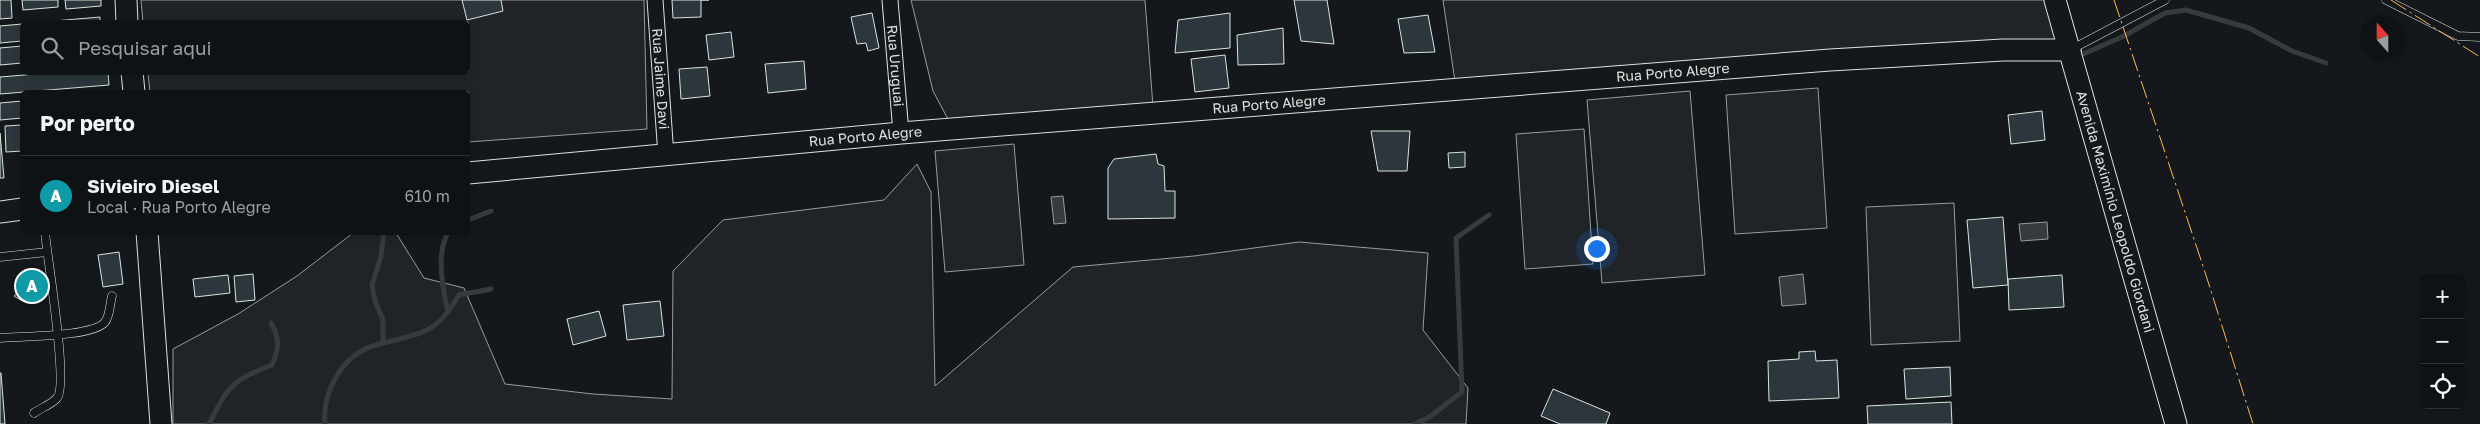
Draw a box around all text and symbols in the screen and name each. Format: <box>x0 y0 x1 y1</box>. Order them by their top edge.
north arrow <box>2360 15 2405 60</box>
search box <box>20 20 470 75</box>
street label: Rua Uruguai <box>884 24 908 107</box>
street label: Rua Jaime Davi <box>649 27 673 130</box>
icon: search <box>38 34 66 62</box>
text: Pesquisar aqui <box>78 36 212 59</box>
street label: Rua Porto Alegre <box>1615 59 1730 85</box>
street label: Avenida Maximínio Leopoldo Giordani <box>2073 88 2158 335</box>
street label: Rua Porto Alegre <box>1212 91 1326 117</box>
text: Por perto <box>40 110 135 136</box>
street label: Rua Porto Alegre <box>808 122 922 149</box>
text: Sivieiro Diesel <box>87 174 219 197</box>
text: A <box>50 186 62 206</box>
text: 610 m <box>404 186 450 206</box>
text: Local · Rua Porto Alegre <box>87 197 271 217</box>
your location <box>1584 236 1610 262</box>
pin: A <box>16 267 48 305</box>
map controls <box>2420 274 2465 409</box>
button: + <box>2420 274 2465 319</box>
button: − <box>2420 319 2465 364</box>
button: locate <box>2420 364 2465 409</box>

